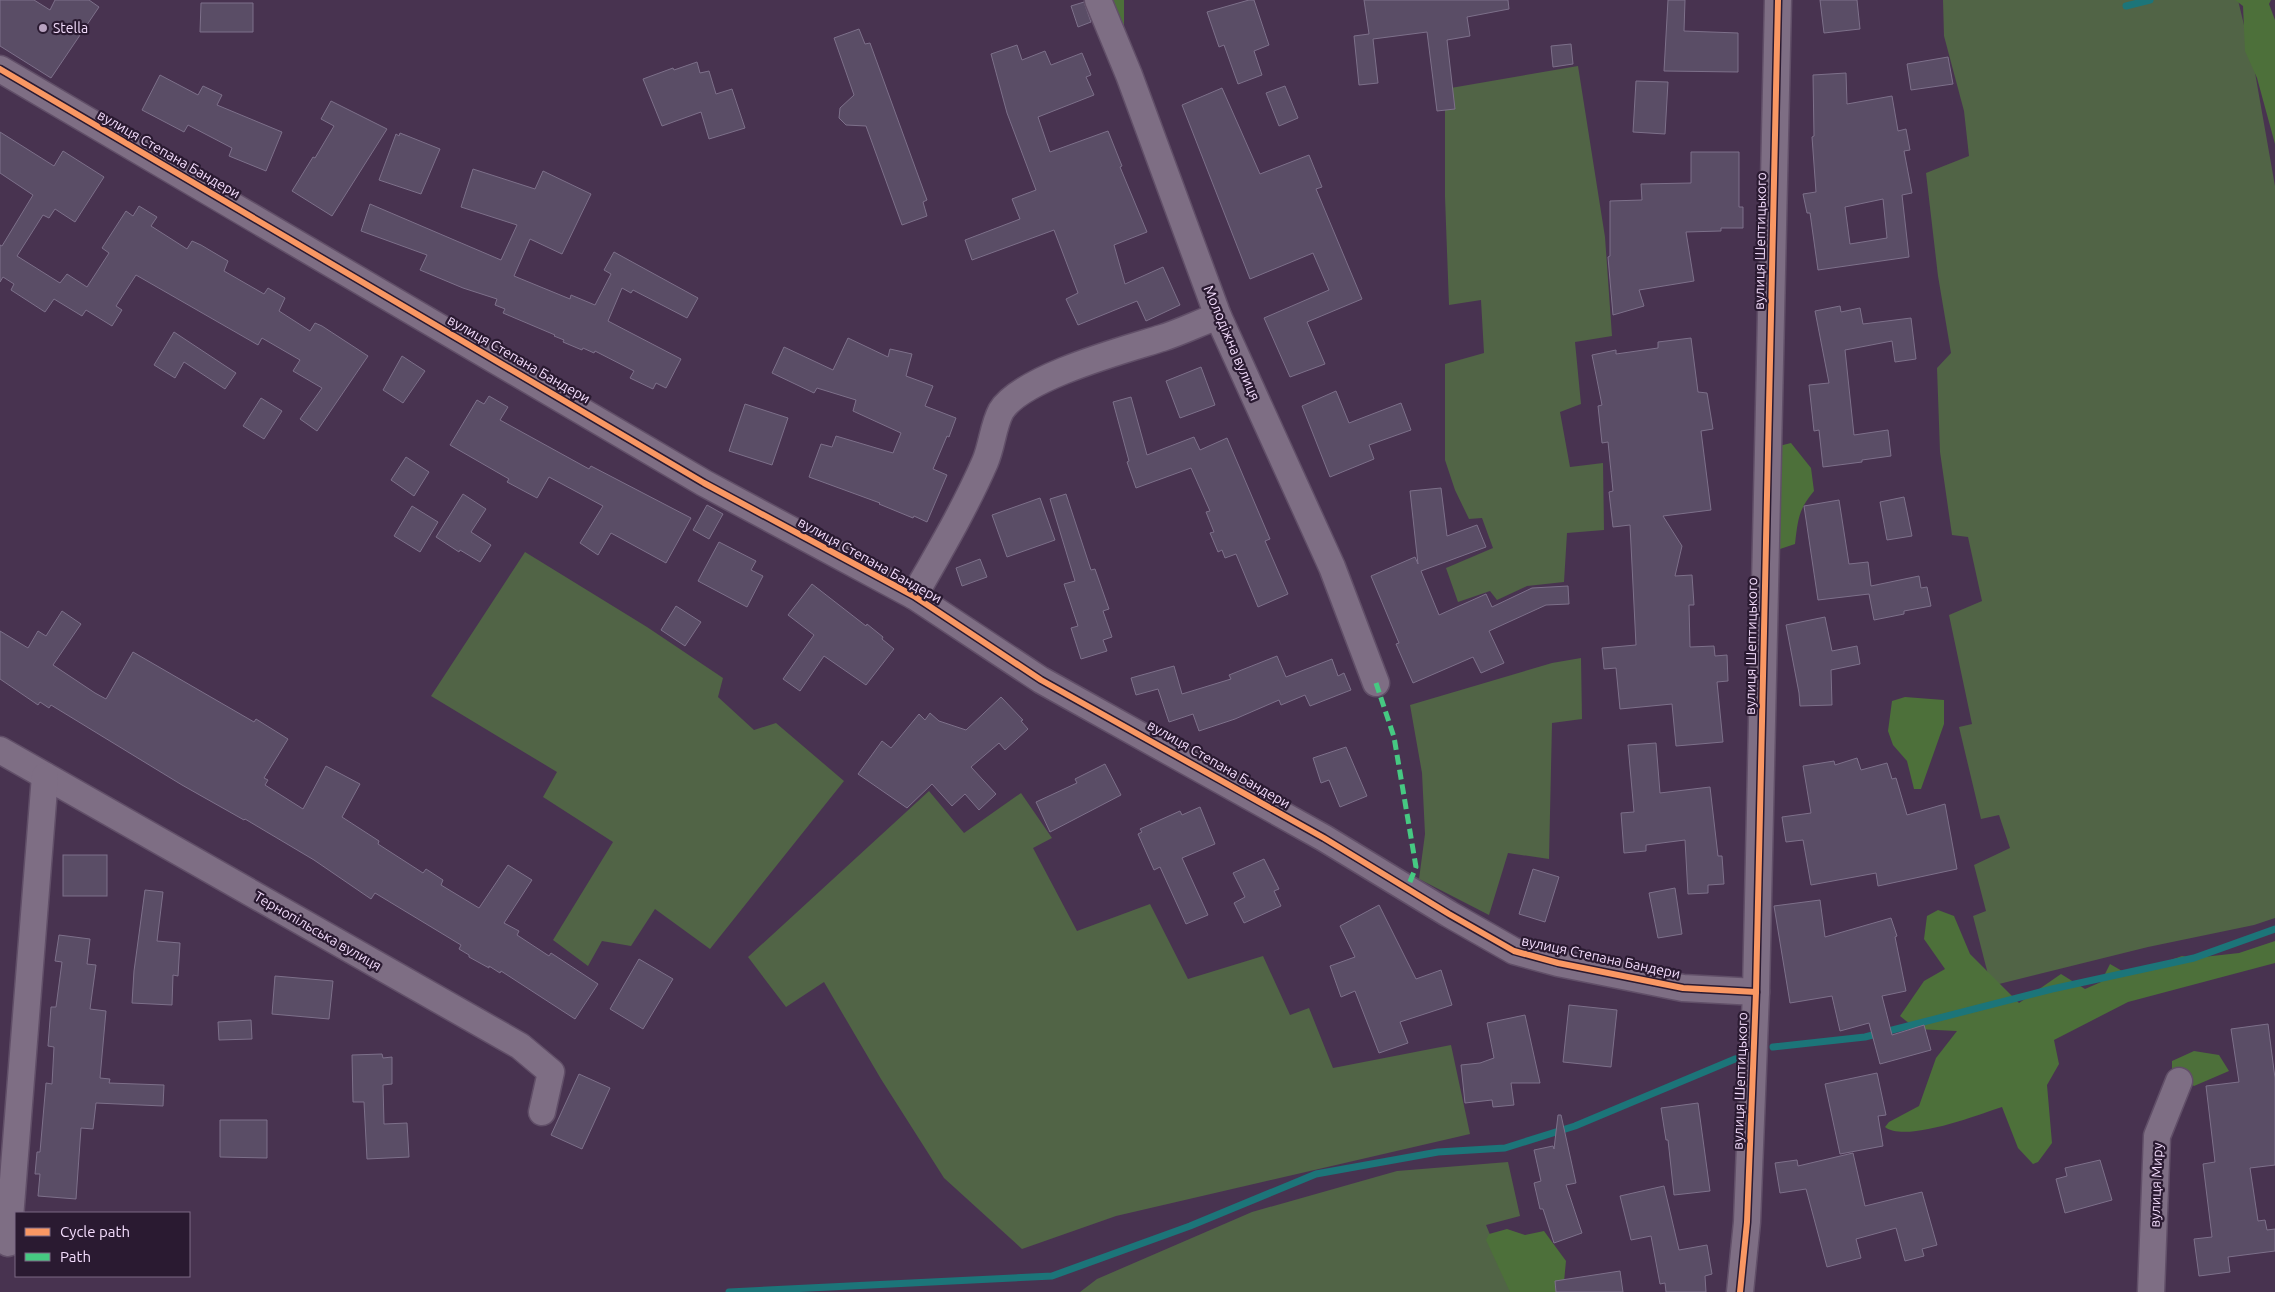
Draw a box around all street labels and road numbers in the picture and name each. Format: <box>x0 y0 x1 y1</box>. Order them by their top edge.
street label: вулиця Степана Бандери <box>95 107 243 201</box>
street label: вулиця Шептицького <box>1751 172 1769 310</box>
street label: Молодіжна вулиця <box>1200 283 1264 403</box>
street label: вулиця Степана Бандери <box>445 312 593 406</box>
street label: вулиця Степана Бандери <box>795 514 945 606</box>
street label: вулиця Шептицького <box>1742 577 1760 715</box>
street label: вулиця Степана Бандери <box>1145 717 1293 811</box>
street label: Тернопільська вулиця <box>252 888 384 974</box>
street label: вулиця Степана Бандери <box>1520 932 1682 982</box>
street label: вулиця Шептицького <box>1730 1012 1750 1150</box>
street label: вулиця Миру <box>2147 1142 2165 1228</box>

